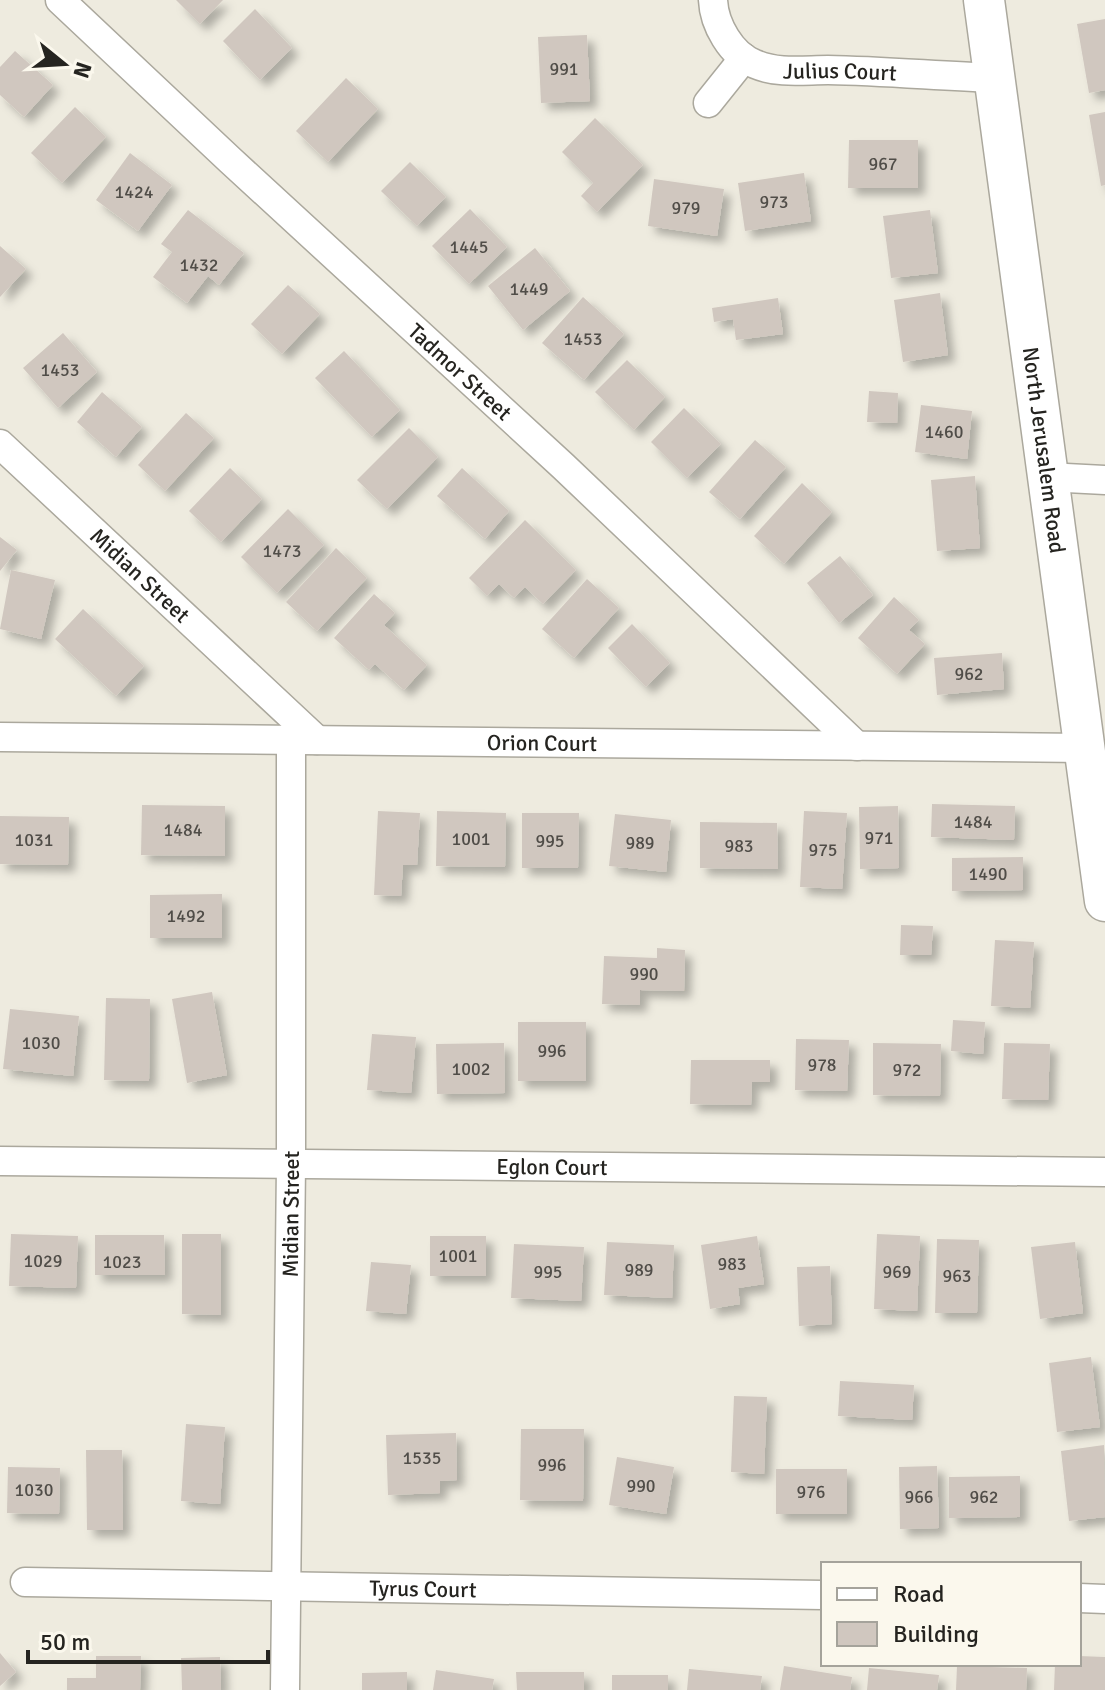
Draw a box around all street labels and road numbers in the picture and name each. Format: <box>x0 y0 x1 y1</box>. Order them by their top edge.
street label: Julius Court <box>782 56 898 86</box>
street label: Tadmor Street <box>403 317 518 426</box>
street label: North Jerusalem Road <box>1017 345 1072 555</box>
street label: Midian Street <box>85 522 196 628</box>
street label: Orion Court <box>487 728 597 757</box>
street label: Midian Street <box>276 1150 305 1278</box>
street label: Eglon Court <box>496 1152 608 1181</box>
street label: Tyrus Court <box>369 1574 477 1603</box>

